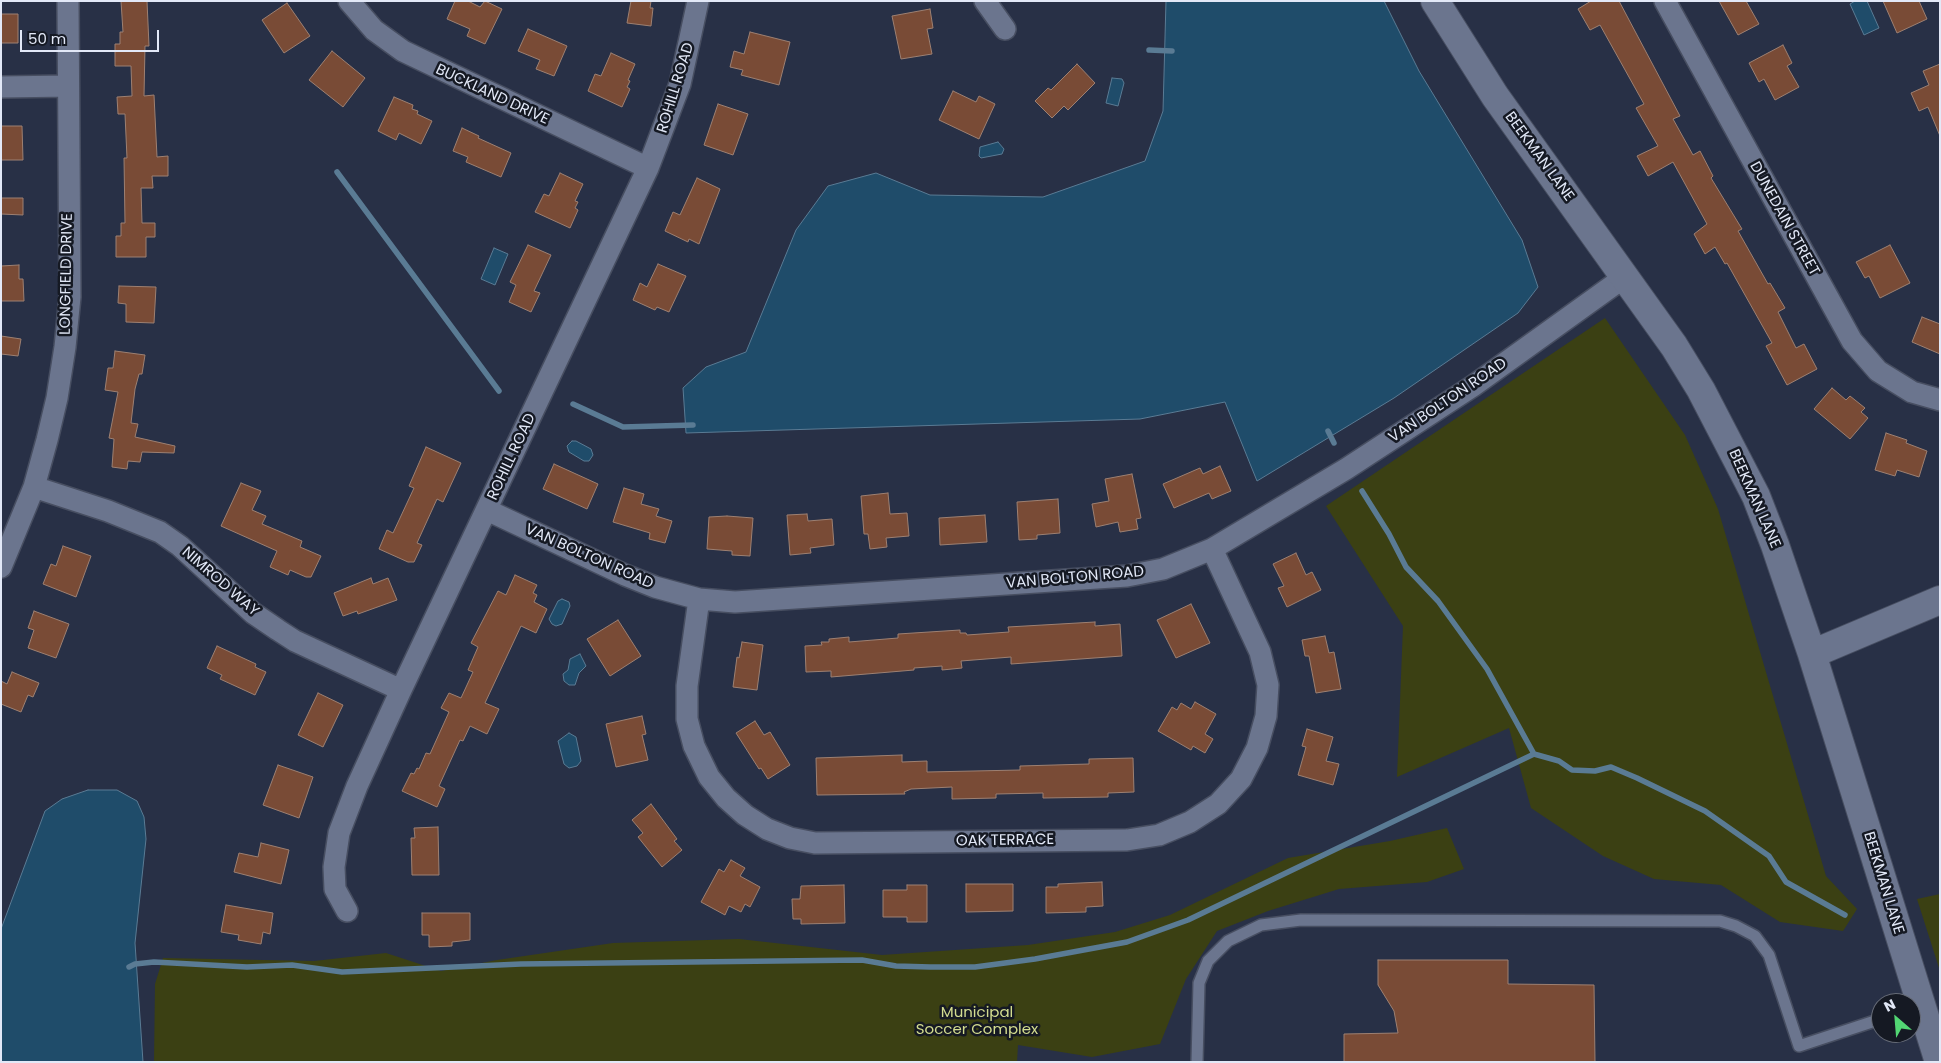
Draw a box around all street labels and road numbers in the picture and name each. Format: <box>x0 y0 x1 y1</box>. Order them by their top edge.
street label: ROHILL ROAD <box>654 41 698 135</box>
street label: BUCKLAND DRIVE <box>433 61 551 129</box>
street label: BEEKMAN LANE <box>1501 109 1577 205</box>
street label: DUNEDAIN STREET <box>1745 159 1823 279</box>
street label: LONGFIELD DRIVE <box>57 213 77 335</box>
street label: VAN BOLTON ROAD <box>1386 355 1510 447</box>
street label: ROHILL ROAD <box>484 411 540 503</box>
street label: BEEKMAN LANE <box>1724 447 1784 551</box>
street label: VAN BOLTON ROAD <box>522 521 656 593</box>
street label: NIMROD WAY <box>178 544 262 620</box>
street label: VAN BOLTON ROAD <box>1005 563 1145 593</box>
street label: BEEKMAN LANE <box>1859 830 1907 936</box>
street label: OAK TERRACE <box>956 831 1054 851</box>

